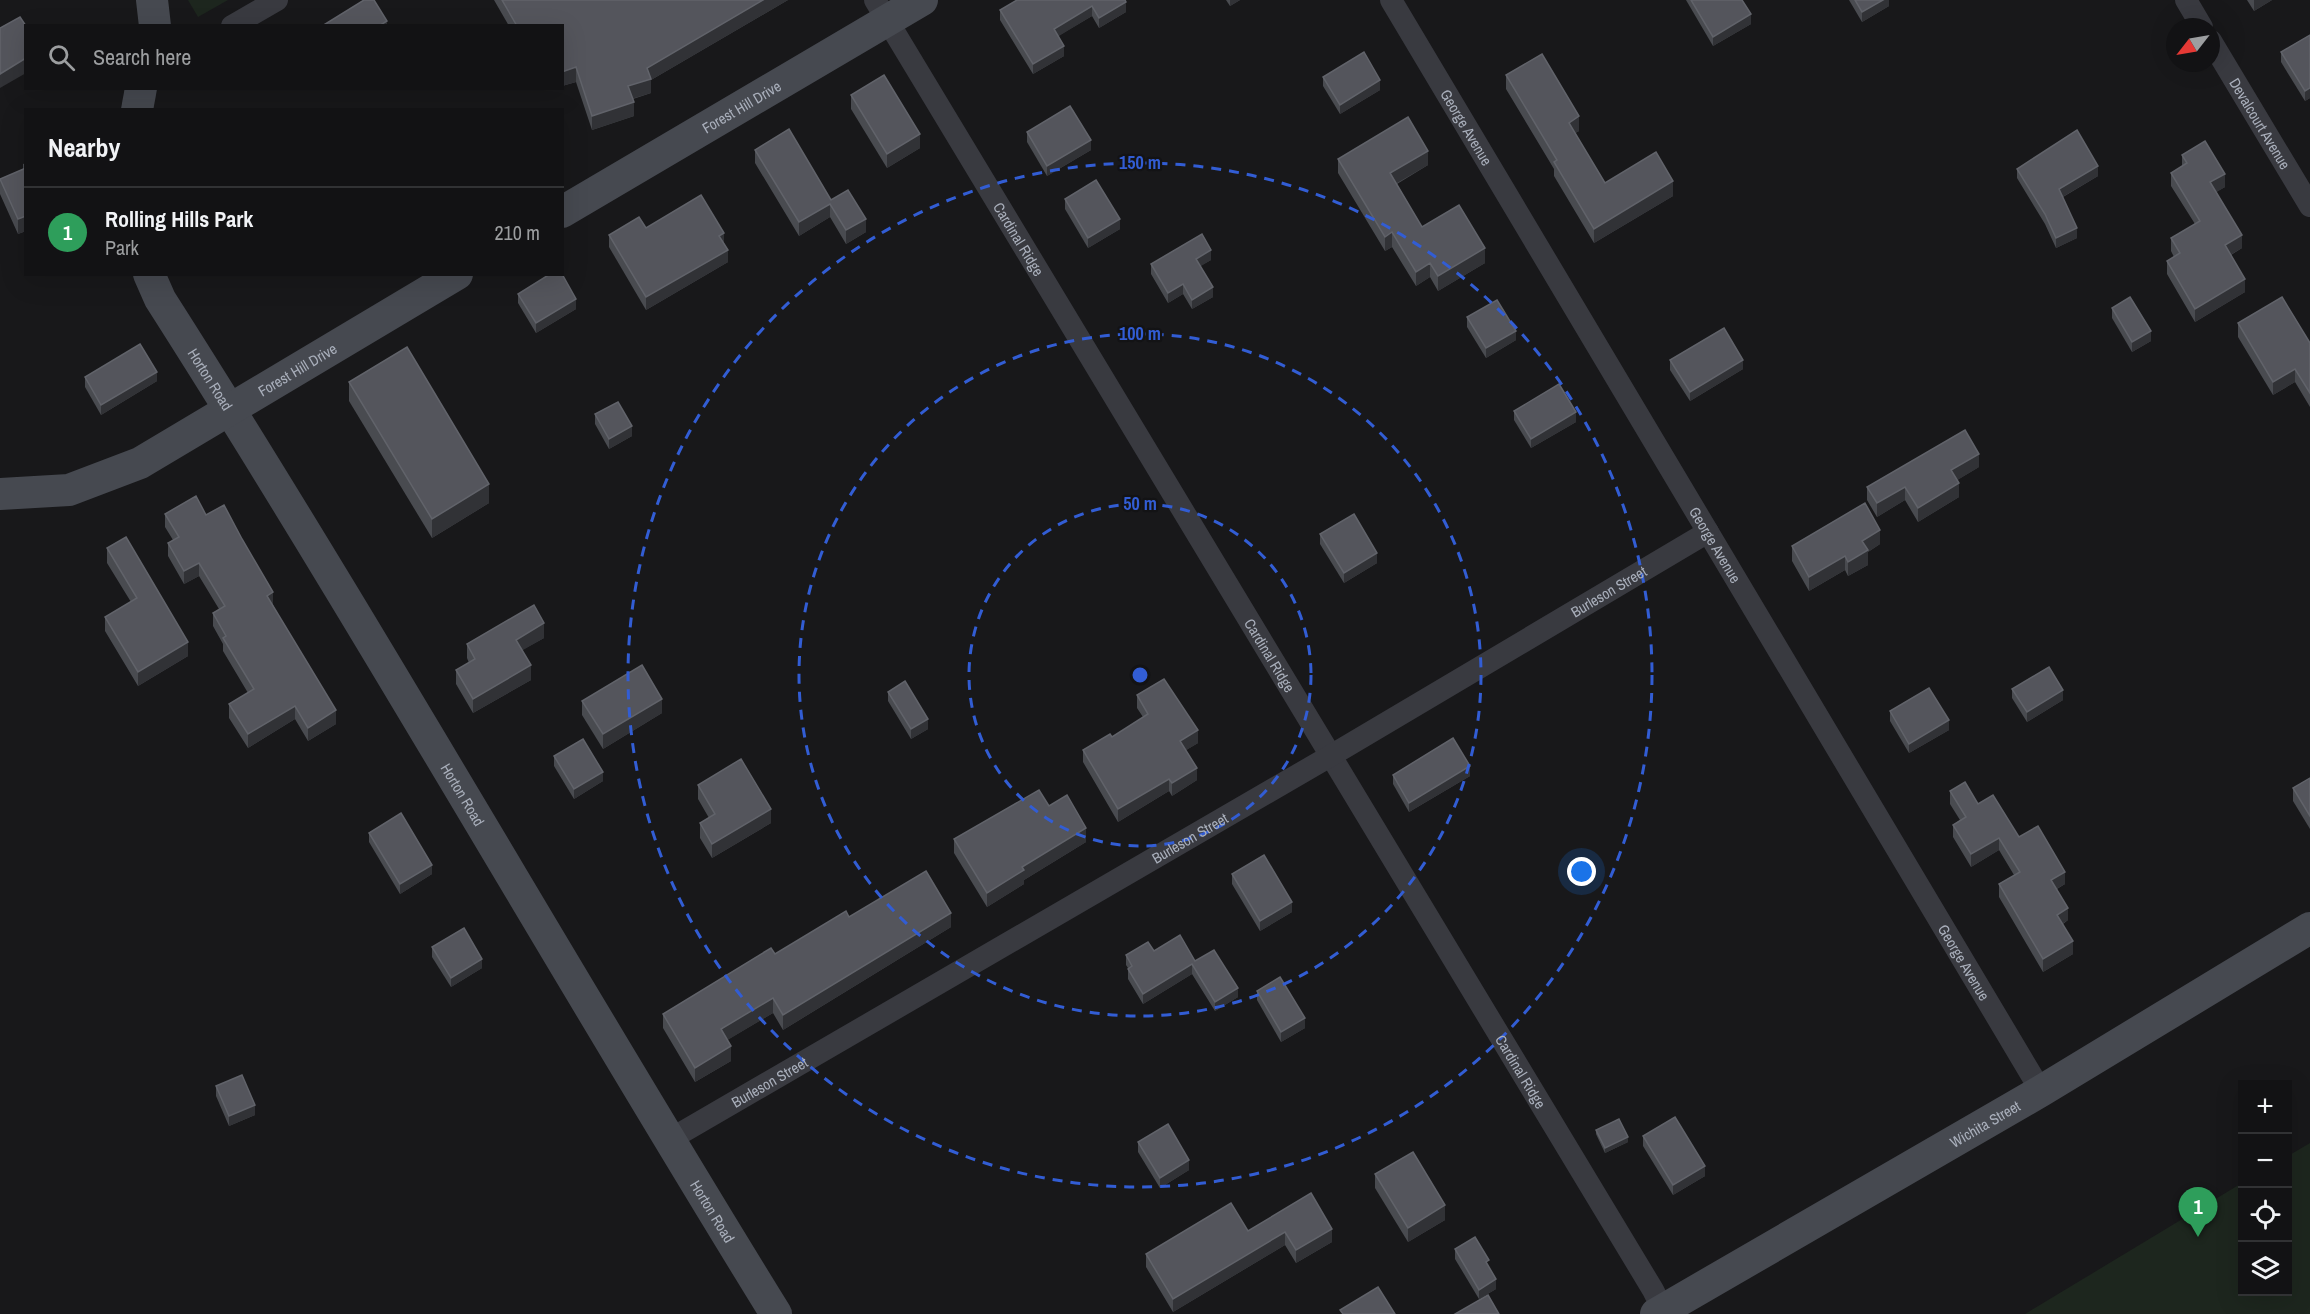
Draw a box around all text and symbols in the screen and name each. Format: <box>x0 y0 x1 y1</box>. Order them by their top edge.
north arrow <box>2166 18 2220 72</box>
search box <box>24 24 564 90</box>
icon: search <box>45 41 78 74</box>
text: Search here <box>93 42 191 72</box>
street label: Devalcourt Avenue <box>2225 74 2296 173</box>
street label: Forest Hill Drive <box>698 75 785 138</box>
street label: George Avenue <box>1436 85 1498 169</box>
text: Nearby <box>48 130 120 165</box>
text: 150 m <box>1119 150 1161 175</box>
street label: Cardinal Ridge <box>989 198 1050 280</box>
text: Rolling Hills Park <box>105 204 253 234</box>
text: 1 <box>63 219 72 246</box>
text: 210 m <box>494 219 540 246</box>
text: Park <box>105 234 139 261</box>
text: 100 m <box>1119 321 1161 346</box>
street label: Forest Hill Drive <box>254 338 341 401</box>
street label: Horton Road <box>183 344 238 414</box>
text: 50 m <box>1123 491 1157 516</box>
street label: George Avenue <box>1685 503 1746 587</box>
street label: Burleson Street <box>1567 560 1651 622</box>
street label: Cardinal Ridge <box>1240 614 1301 696</box>
centre of rings <box>1130 665 1150 685</box>
street label: Horton Road <box>436 759 490 830</box>
street label: Burleson Street <box>1148 807 1232 868</box>
your location <box>1567 857 1596 886</box>
street label: George Avenue <box>1933 920 1995 1004</box>
street label: Cardinal Ridge <box>1491 1030 1552 1112</box>
street label: Burleson Street <box>727 1051 812 1112</box>
map controls <box>2238 1080 2292 1296</box>
button: + <box>2238 1080 2292 1134</box>
street label: Wichita Street <box>1946 1095 2024 1152</box>
button: − <box>2238 1134 2292 1188</box>
street label: Horton Road <box>686 1176 740 1246</box>
pin: 1 <box>2178 1188 2218 1237</box>
button: locate <box>2238 1188 2292 1242</box>
button: layers <box>2238 1242 2292 1296</box>

